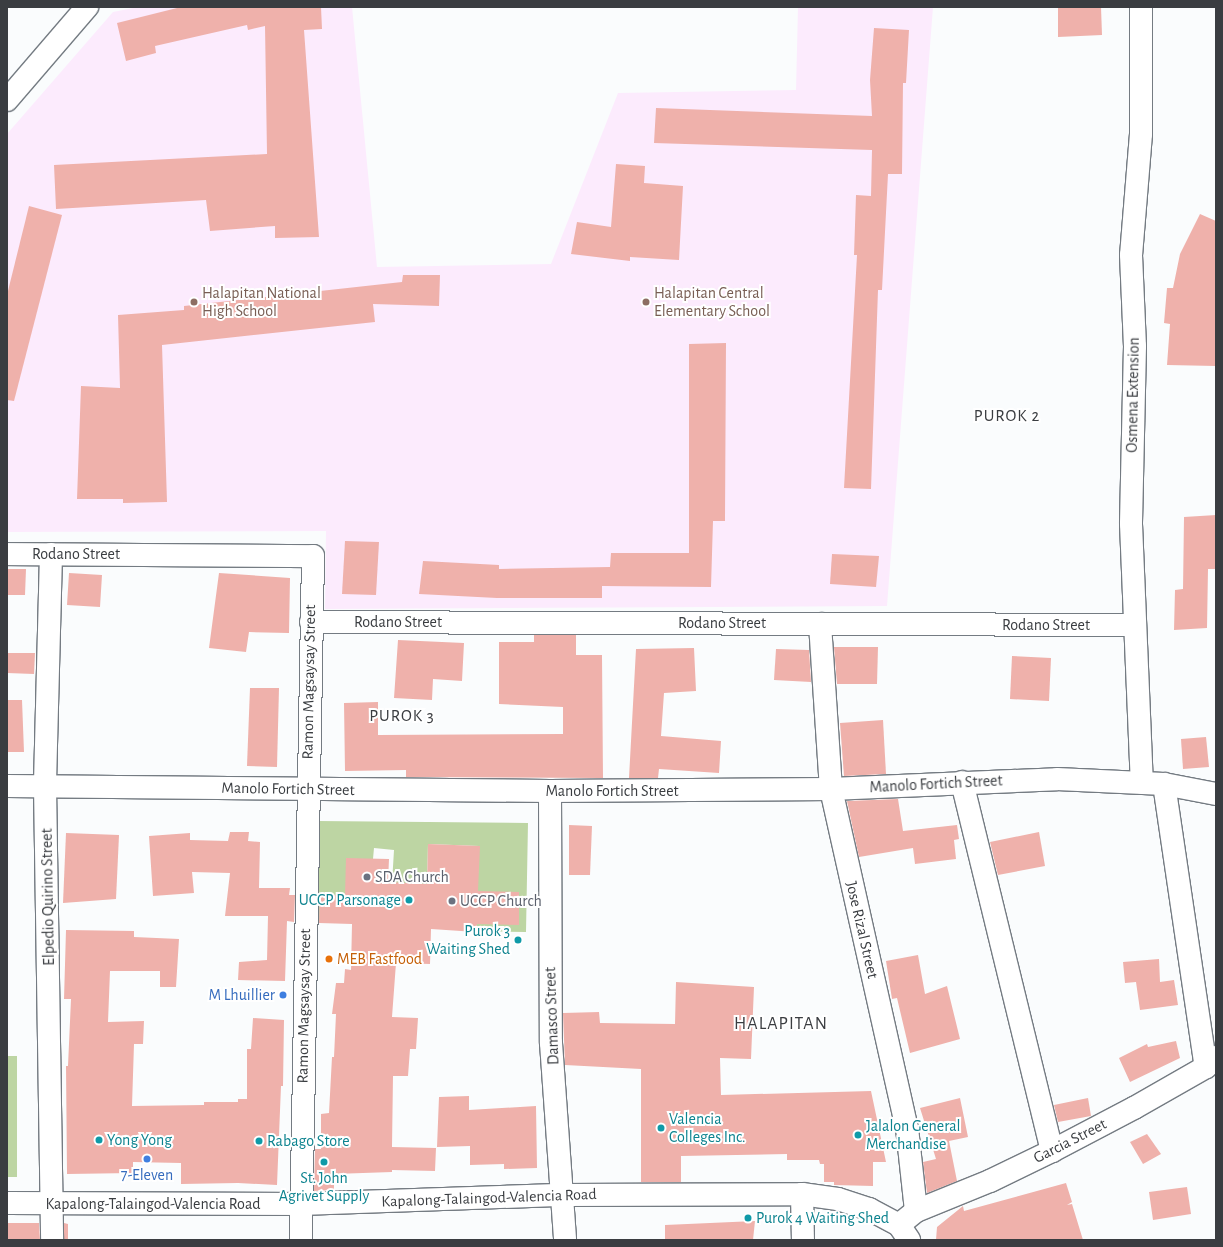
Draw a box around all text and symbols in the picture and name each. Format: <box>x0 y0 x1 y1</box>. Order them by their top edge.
place label: Halapitan National High School <box>202 283 321 321</box>
place label: Halapitan Central Elementary School <box>654 283 770 321</box>
marker: Halapitan National High School <box>189 297 199 307</box>
marker: Halapitan Central Elementary School <box>641 297 651 307</box>
street label: Osmena Extension <box>1122 337 1144 453</box>
district label: PUROK 2 <box>974 406 1040 426</box>
street label: Rodano Street <box>32 544 120 564</box>
street label: Ramon Magsaysay Street <box>298 604 320 760</box>
street label: Rodano Street <box>354 612 442 632</box>
street label: Rodano Street <box>678 613 766 633</box>
street label: Rodano Street <box>1002 615 1090 635</box>
district label: PUROK 3 <box>369 706 435 726</box>
street label: Manolo Fortich Street <box>869 771 1003 797</box>
street label: Manolo Fortich Street <box>221 778 355 800</box>
street label: Manolo Fortich Street <box>545 781 679 801</box>
street label: Elpedio Quirino Street <box>37 828 59 966</box>
place label: SDA Church <box>375 867 449 887</box>
marker: SDA Church <box>362 872 372 882</box>
street label: Jose Rizal Street <box>841 879 883 981</box>
place label: UCCP Parsonage <box>299 890 401 910</box>
place label: UCCP Church <box>460 891 542 911</box>
marker: UCCP Parsonage <box>404 895 414 905</box>
marker: UCCP Church <box>447 896 457 906</box>
place label: Purok 3 Waiting Shed <box>426 921 510 959</box>
street label: Ramon Magsaysay Street <box>293 928 315 1084</box>
marker: Purok 3 Waiting Shed <box>513 935 523 945</box>
place label: MEB Fastfood <box>337 949 422 969</box>
marker: MEB Fastfood <box>324 954 334 964</box>
street label: Damasco Street <box>541 967 563 1065</box>
place label: M Lhuillier <box>208 985 275 1005</box>
marker: M Lhuillier <box>278 990 288 1000</box>
district label: HALAPITAN <box>734 1013 828 1035</box>
place label: Valencia Colleges Inc. <box>669 1109 745 1147</box>
street label: Garcia Street <box>1030 1114 1110 1168</box>
place label: Jalalon General Merchandise <box>866 1116 961 1154</box>
marker: Valencia Colleges Inc. <box>656 1123 666 1133</box>
place label: Yong Yong <box>107 1130 172 1150</box>
marker: Jalalon General Merchandise <box>853 1130 863 1140</box>
place label: Rabago Store <box>267 1131 350 1151</box>
marker: Yong Yong <box>94 1135 104 1145</box>
marker: Rabago Store <box>254 1136 264 1146</box>
marker: 7-Eleven <box>142 1154 152 1164</box>
marker: St. John Agrivet Supply <box>319 1157 329 1167</box>
place label: 7-Eleven <box>121 1165 173 1185</box>
place label: St. John Agrivet Supply <box>279 1168 369 1206</box>
street label: Kapalong-Talaingod-Valencia Road <box>381 1185 597 1211</box>
street label: Kapalong-Talaingod-Valencia Road <box>45 1194 261 1214</box>
place label: Purok 4 Waiting Shed <box>756 1208 889 1228</box>
marker: Purok 4 Waiting Shed <box>743 1213 753 1223</box>

